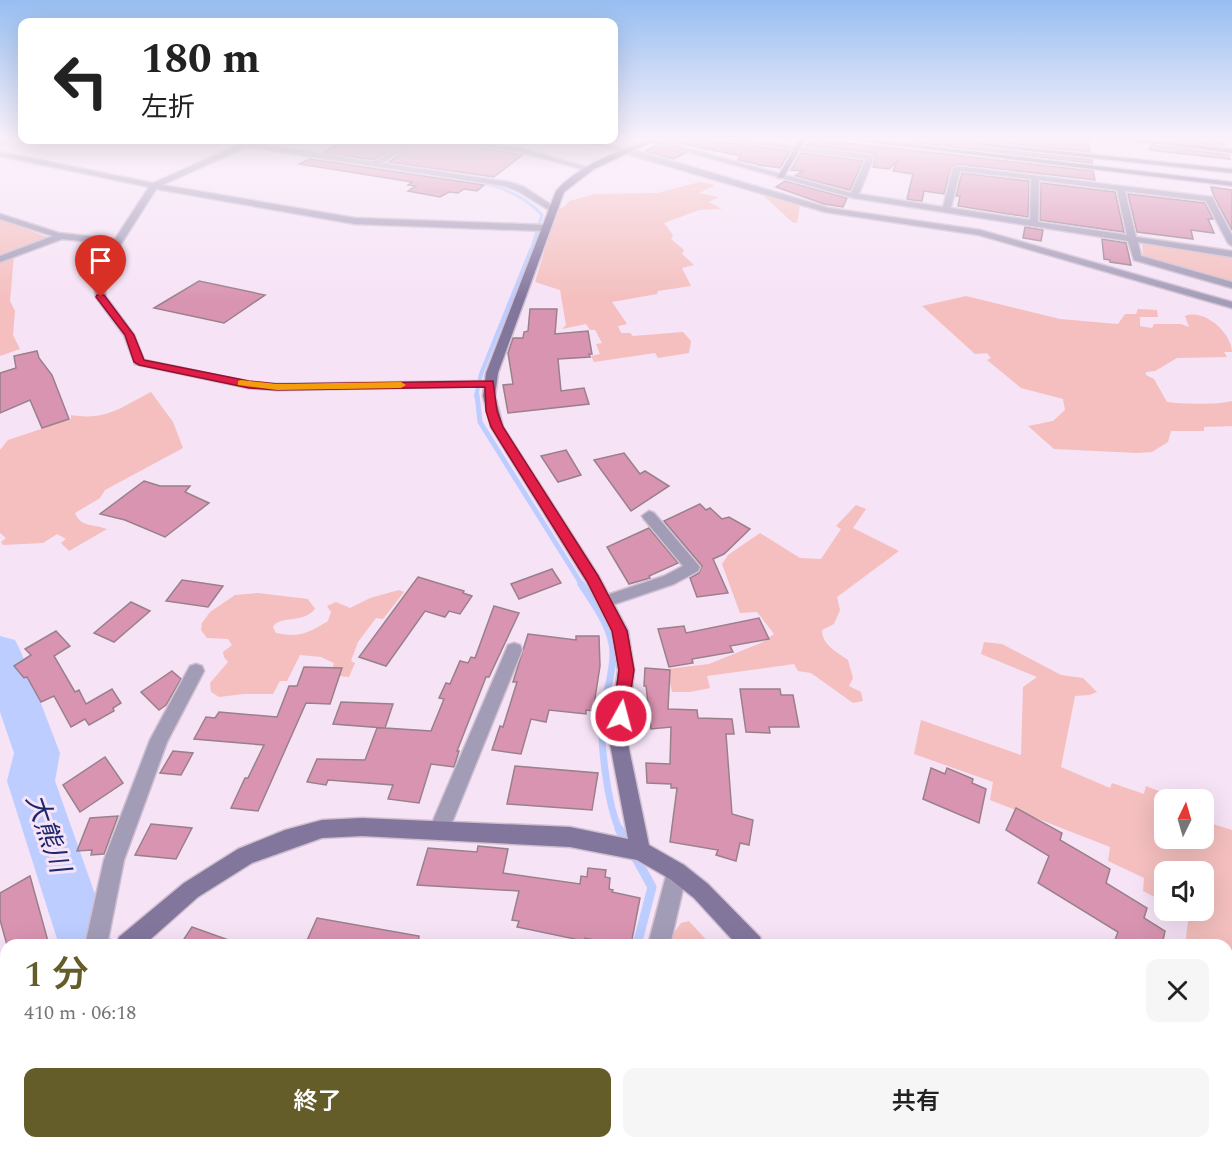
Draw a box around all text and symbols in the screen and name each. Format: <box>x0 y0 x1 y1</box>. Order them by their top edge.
text: 180 m <box>141 28 260 91</box>
icon: left <box>42 42 120 120</box>
text: 左折 <box>141 87 195 129</box>
pin <box>75 235 126 297</box>
icon: arrive <box>84 244 117 277</box>
position arrow <box>589 684 653 748</box>
water label: 大熊川 <box>14 788 81 881</box>
north arrow <box>1154 789 1214 849</box>
map controls <box>1154 789 1214 921</box>
button: sound <box>1154 861 1214 921</box>
text: 1 分 <box>24 948 88 1003</box>
button: close <box>1146 959 1209 1022</box>
text: 410 m · 06:18 <box>24 998 136 1028</box>
button: 終了 <box>24 1068 611 1137</box>
button: 共有 <box>623 1068 1209 1137</box>

